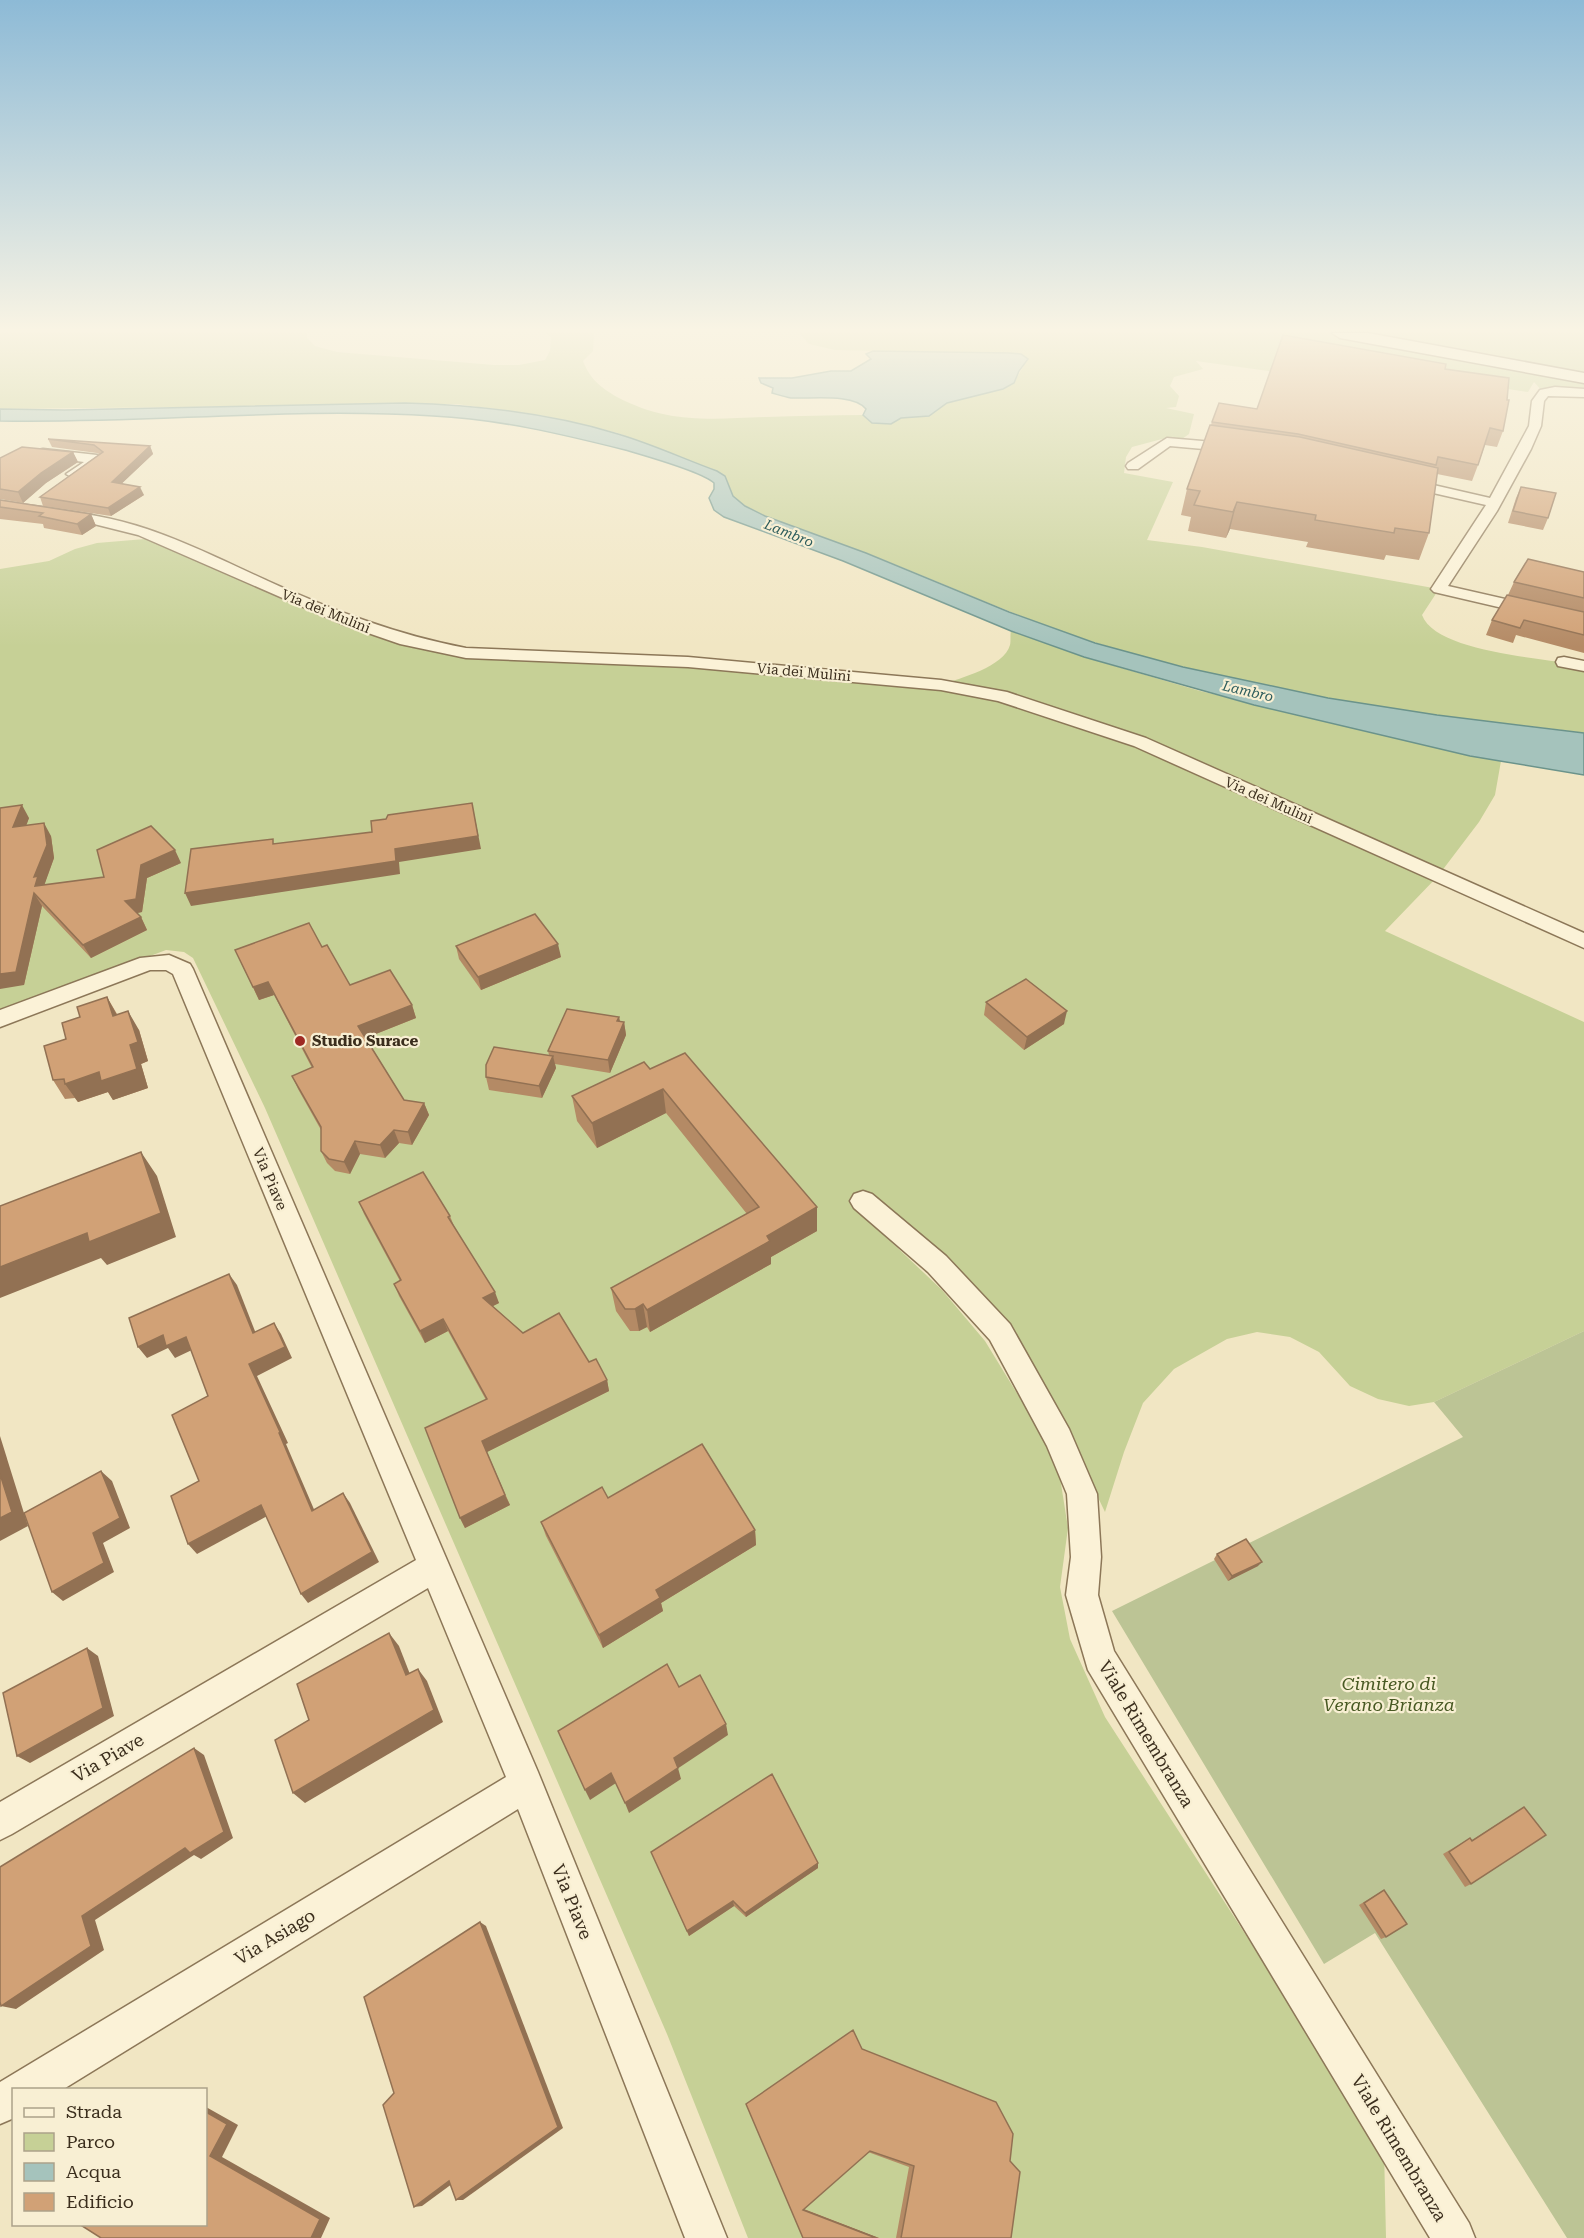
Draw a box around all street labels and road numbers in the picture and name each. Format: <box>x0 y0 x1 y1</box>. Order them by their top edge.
street label: Via dei Mulini <box>279 586 373 636</box>
street label: Via dei Mulini <box>756 660 852 684</box>
street label: Via dei Mulini <box>1223 774 1316 827</box>
street label: Via Piave <box>249 1145 291 1213</box>
street label: Viale Rimembranza <box>1094 1657 1199 1811</box>
street label: Via Piave <box>68 1729 147 1786</box>
street label: Via Piave <box>548 1861 597 1943</box>
street label: Via Asiago <box>231 1904 319 1969</box>
street label: Viale Rimembranza <box>1347 2071 1452 2225</box>

